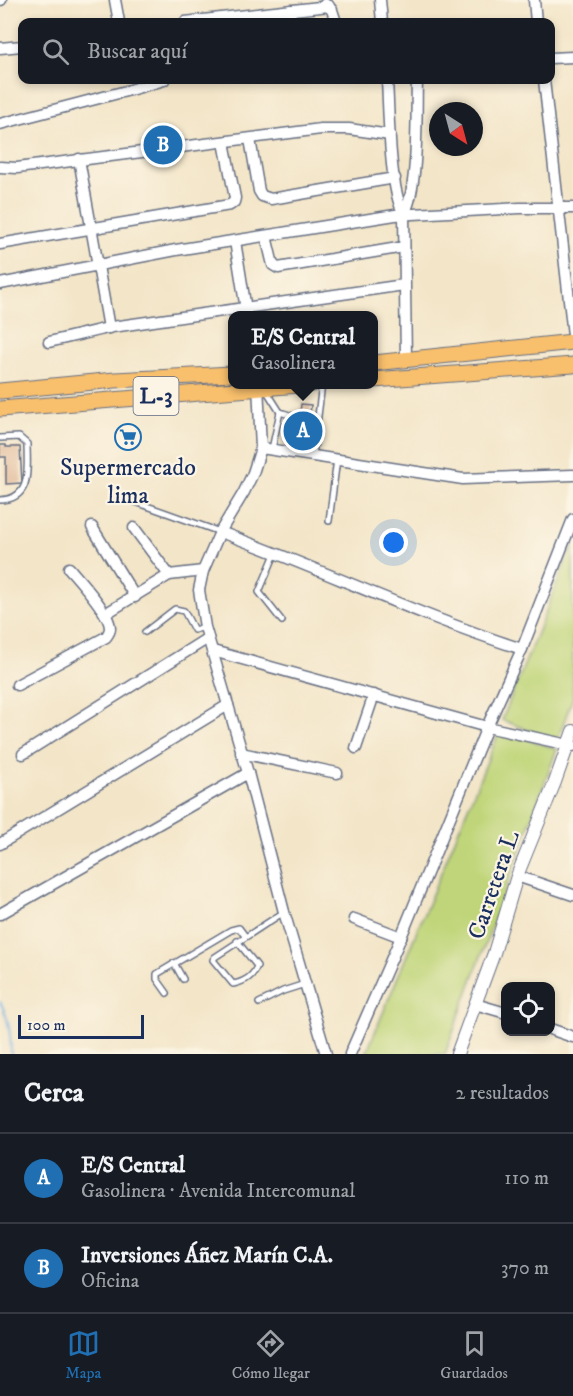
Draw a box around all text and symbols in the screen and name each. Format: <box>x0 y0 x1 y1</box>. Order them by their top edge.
search box <box>18 18 555 84</box>
icon: search <box>39 35 72 68</box>
text: Buscar aquí <box>87 38 187 65</box>
north arrow <box>429 102 483 156</box>
pin: B <box>144 122 182 168</box>
popup <box>228 311 378 389</box>
text: E/S Central <box>251 324 355 351</box>
text: Gasolinera <box>251 351 336 376</box>
road number: L-3 <box>134 377 178 415</box>
pin: A <box>284 408 322 454</box>
supermarket icon: Supermercado lima <box>113 422 143 452</box>
place label: Supermercado lima <box>60 453 196 511</box>
your location <box>379 528 408 557</box>
street label: Carretera L <box>461 827 527 943</box>
map controls <box>501 982 555 1036</box>
button: locate <box>501 982 555 1036</box>
scale bar <box>18 1012 144 1040</box>
text: 100 m <box>27 1015 66 1035</box>
text: Cerca <box>24 1077 84 1110</box>
text: 2 resultados <box>456 1081 549 1106</box>
text: E/S Central <box>81 1152 185 1179</box>
text: A <box>37 1166 50 1191</box>
text: 110 m <box>504 1166 549 1191</box>
text: Gasolinera · Avenida Intercomunal <box>81 1179 355 1204</box>
text: Inversiones Áñez Marín C.A. <box>81 1242 333 1269</box>
text: B <box>37 1256 50 1281</box>
text: 370 m <box>501 1256 549 1281</box>
text: Oficina <box>81 1269 139 1294</box>
tab: Mapa <box>65 1327 101 1383</box>
tab: Cómo llegar <box>232 1327 310 1383</box>
tab: Guardados <box>440 1327 508 1383</box>

